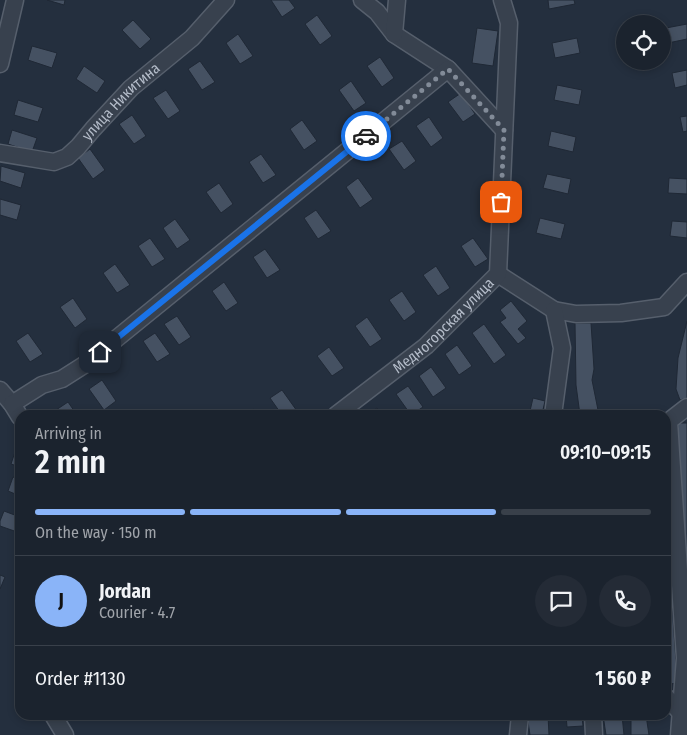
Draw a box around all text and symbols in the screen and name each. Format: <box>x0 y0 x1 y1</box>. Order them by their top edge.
map controls <box>616 15 671 70</box>
button: locate <box>616 15 671 70</box>
street label: улица Никитина <box>78 59 163 144</box>
courier <box>341 111 391 161</box>
icon: car <box>352 122 380 150</box>
pin <box>480 181 522 223</box>
icon: bag <box>487 188 515 216</box>
street label: Медногорская улица <box>389 274 498 377</box>
pin <box>79 331 121 373</box>
icon: home <box>86 338 114 366</box>
text: Arriving in <box>35 424 102 443</box>
text: 09:10–09:15 <box>560 441 651 464</box>
text: 2 min <box>35 443 106 481</box>
text: On the way · 150 m <box>35 523 156 542</box>
button: chat <box>535 575 587 627</box>
button: phone <box>599 575 651 627</box>
text: Jordan <box>99 580 151 603</box>
text: J <box>58 589 64 612</box>
text: Courier · 4.7 <box>99 603 175 622</box>
text: Order #1130 <box>35 667 126 690</box>
text: 1 560 ₽ <box>595 667 651 690</box>

